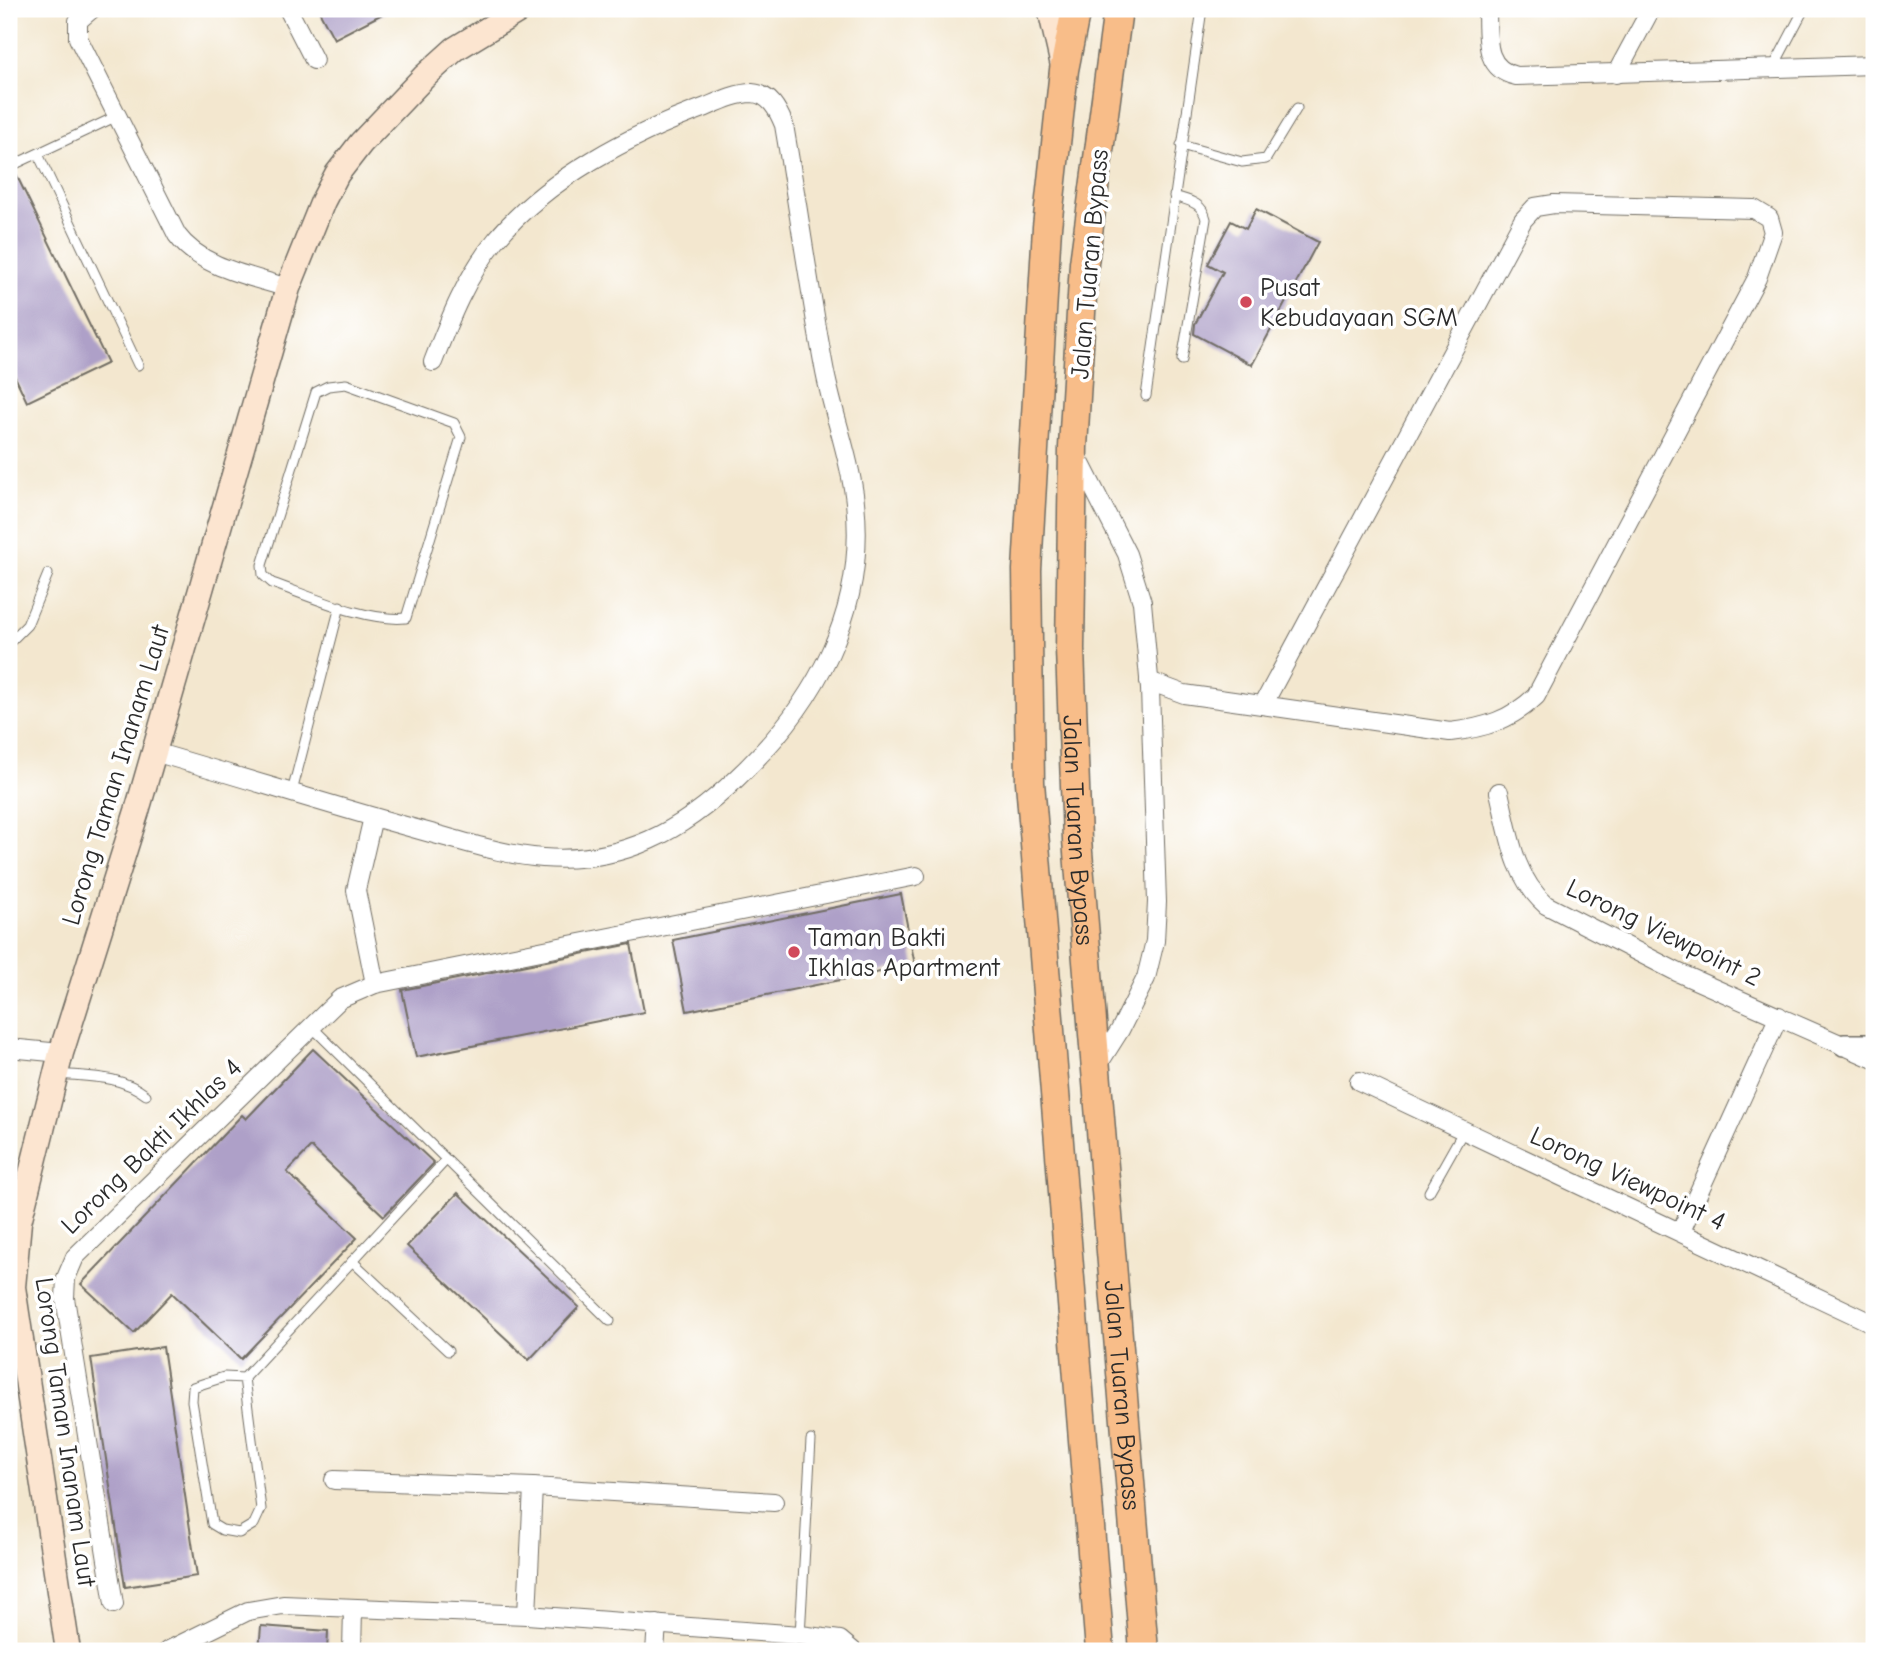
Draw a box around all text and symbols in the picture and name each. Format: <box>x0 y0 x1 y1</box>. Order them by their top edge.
street label: Jalan Tuaran Bypass <box>1065 148 1115 380</box>
place label: Pusat Kebudayaan SGM <box>1260 273 1458 333</box>
marker: Pusat Kebudayaan SGM <box>1238 294 1254 310</box>
street label: Lorong Taman Inanam Laut <box>56 620 176 929</box>
street label: Jalan Tuaran Bypass <box>1056 714 1100 947</box>
street label: Lorong Viewpoint 2 <box>1561 873 1766 993</box>
place label: Taman Bakti Ikhlas Apartment <box>808 923 1001 983</box>
marker: Taman Bakti Ikhlas Apartment <box>786 944 802 960</box>
street label: Lorong Bakti Ikhlas 4 <box>55 1053 248 1240</box>
street label: Lorong Viewpoint 4 <box>1525 1121 1730 1237</box>
street label: Lorong Taman Inanam Laut <box>28 1276 102 1590</box>
street label: Jalan Tuaran Bypass <box>1097 1279 1146 1512</box>

